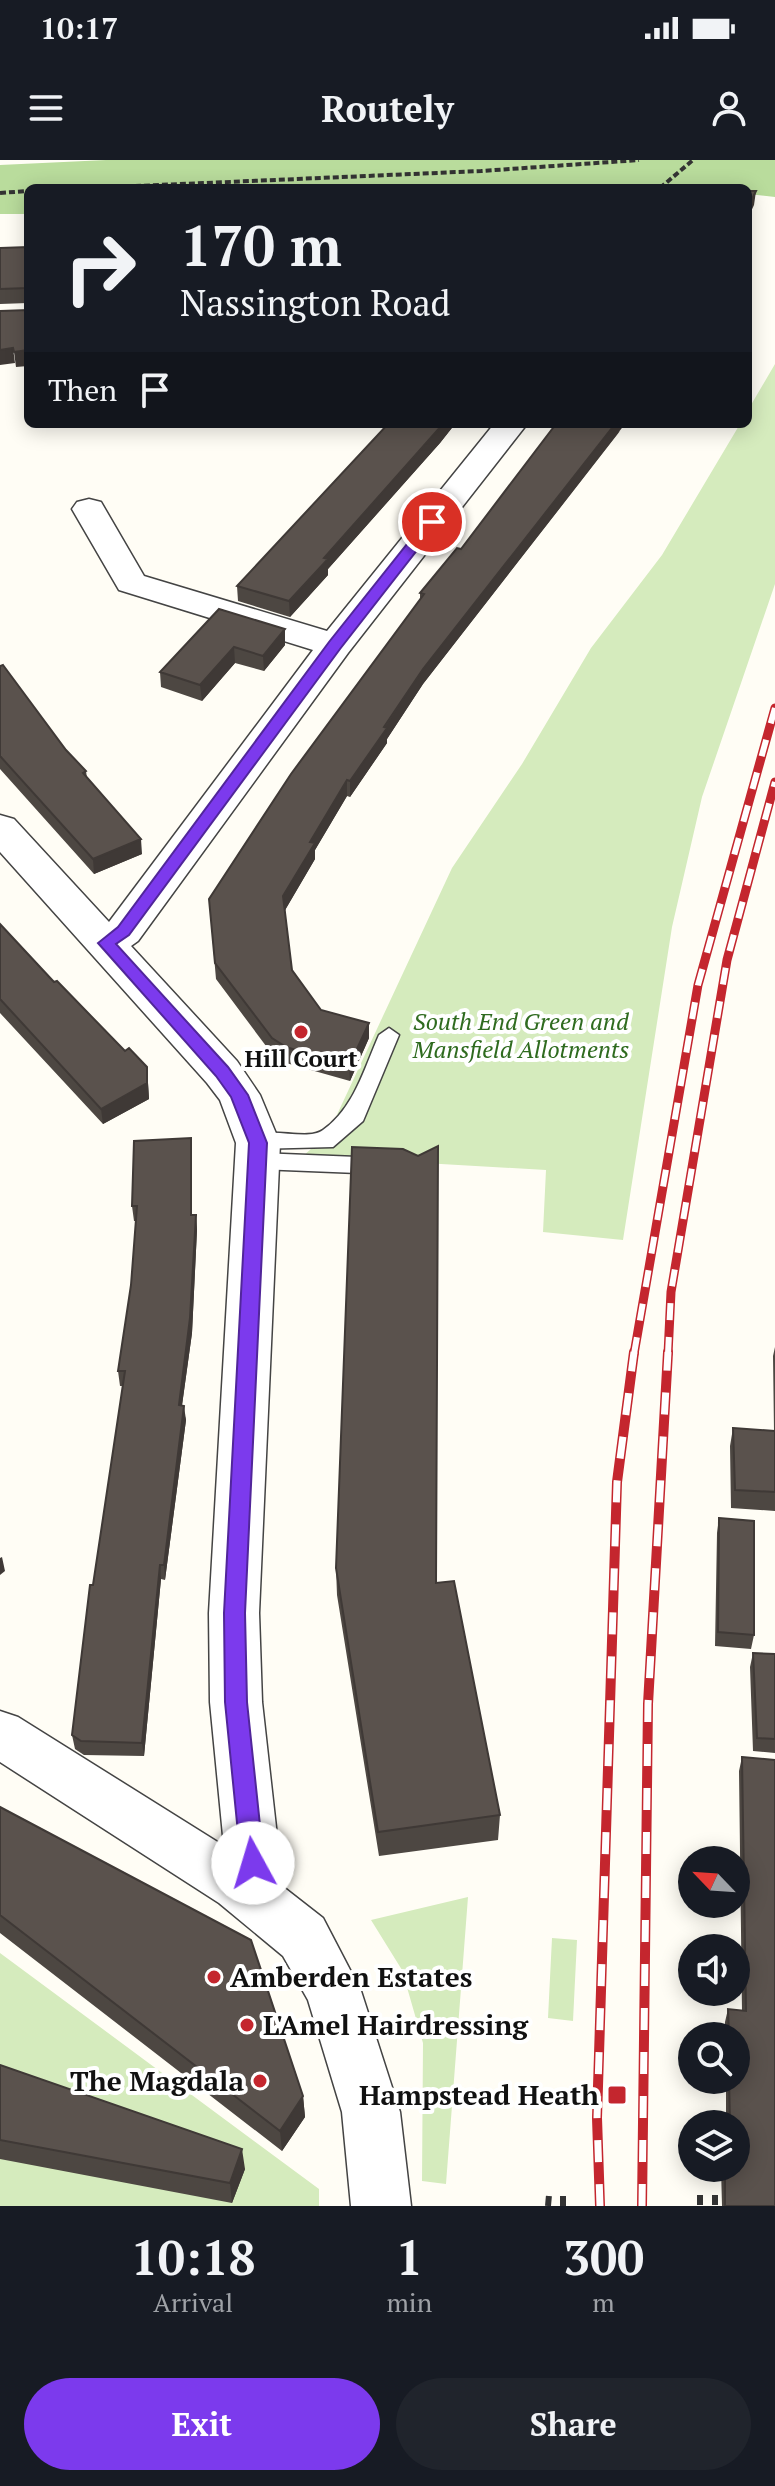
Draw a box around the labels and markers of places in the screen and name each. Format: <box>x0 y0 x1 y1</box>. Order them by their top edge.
pin <box>398 488 466 556</box>
marker: Hill Court <box>292 1023 310 1041</box>
place label: Hill Court <box>244 1042 358 1074</box>
place label: Amberden Estates <box>230 1958 472 1995</box>
marker: Amberden Estates <box>205 1968 223 1986</box>
place label: L'Amel Hairdressing <box>263 2006 529 2043</box>
marker: L'Amel Hairdressing <box>238 2016 256 2034</box>
place label: The Magdala <box>70 2062 244 2099</box>
marker: The Magdala <box>251 2072 269 2090</box>
place label: Hampstead Heath <box>359 2076 599 2113</box>
marker: Hampstead Heath <box>606 2084 628 2106</box>

